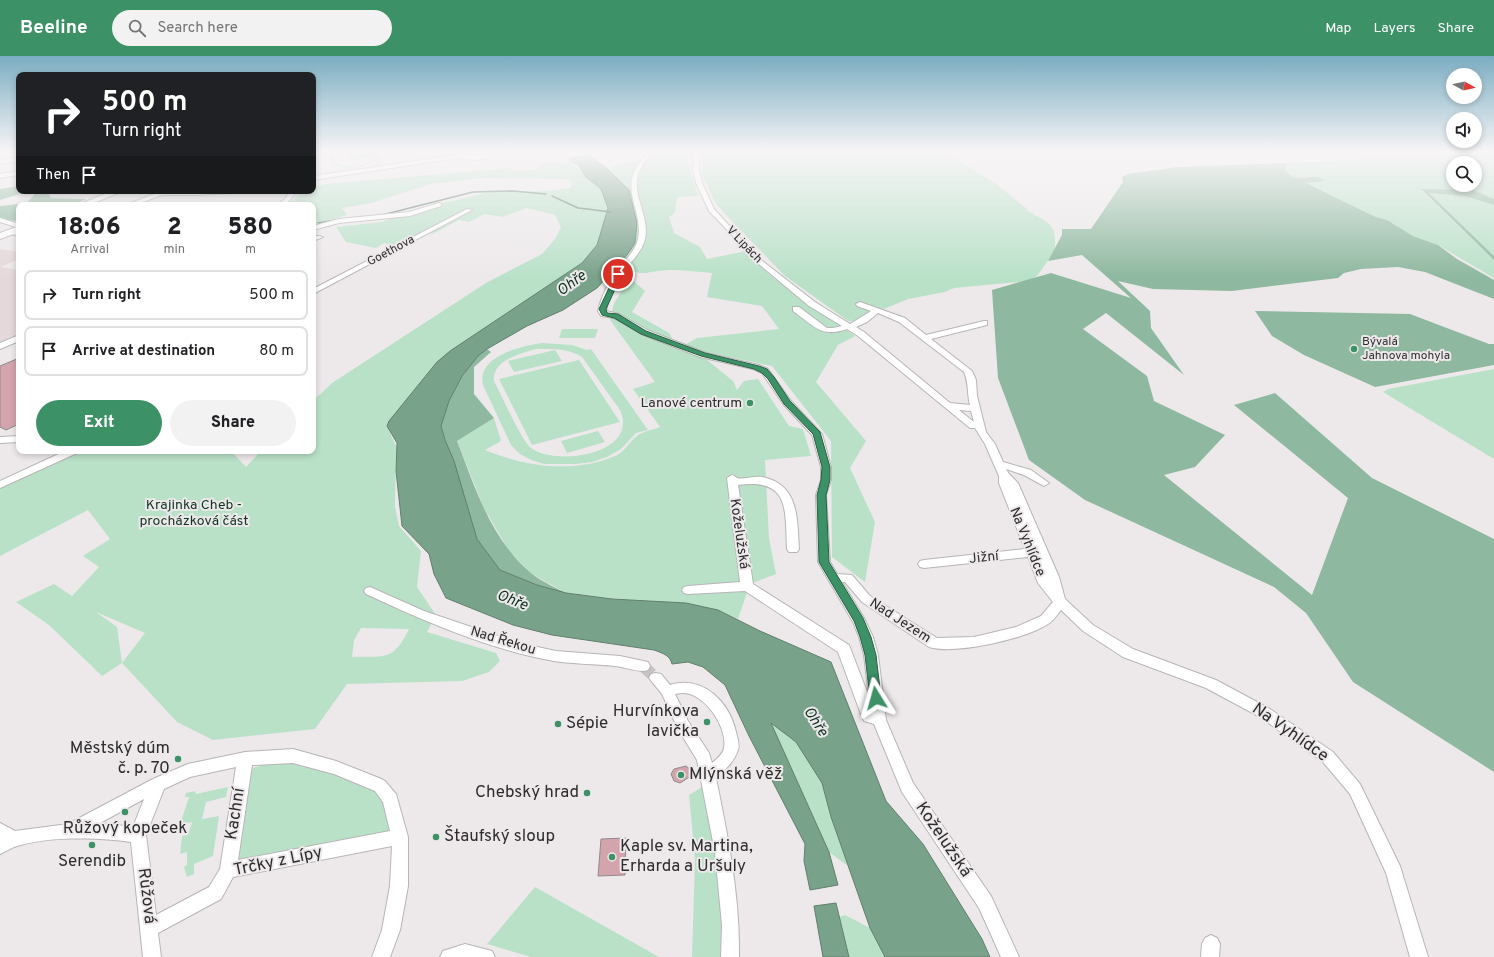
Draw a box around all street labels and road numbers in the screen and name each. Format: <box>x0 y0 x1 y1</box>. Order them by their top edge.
street label: V Lipách <box>722 223 766 267</box>
street label: Goethova <box>364 232 418 270</box>
street label: Koželužská <box>726 498 752 570</box>
street label: Na Vyhlídce <box>1005 505 1049 579</box>
street label: Jižní <box>968 548 1001 568</box>
street label: Nad Jezem <box>866 595 934 647</box>
street label: Nad Řekou <box>468 622 538 659</box>
street label: Na Vyhlídce <box>1247 699 1333 767</box>
street label: Kachní <box>221 785 251 842</box>
street label: Koželužská <box>910 798 976 882</box>
street label: Trčky z Lípy <box>232 842 324 882</box>
street label: Růžová <box>132 867 160 925</box>

